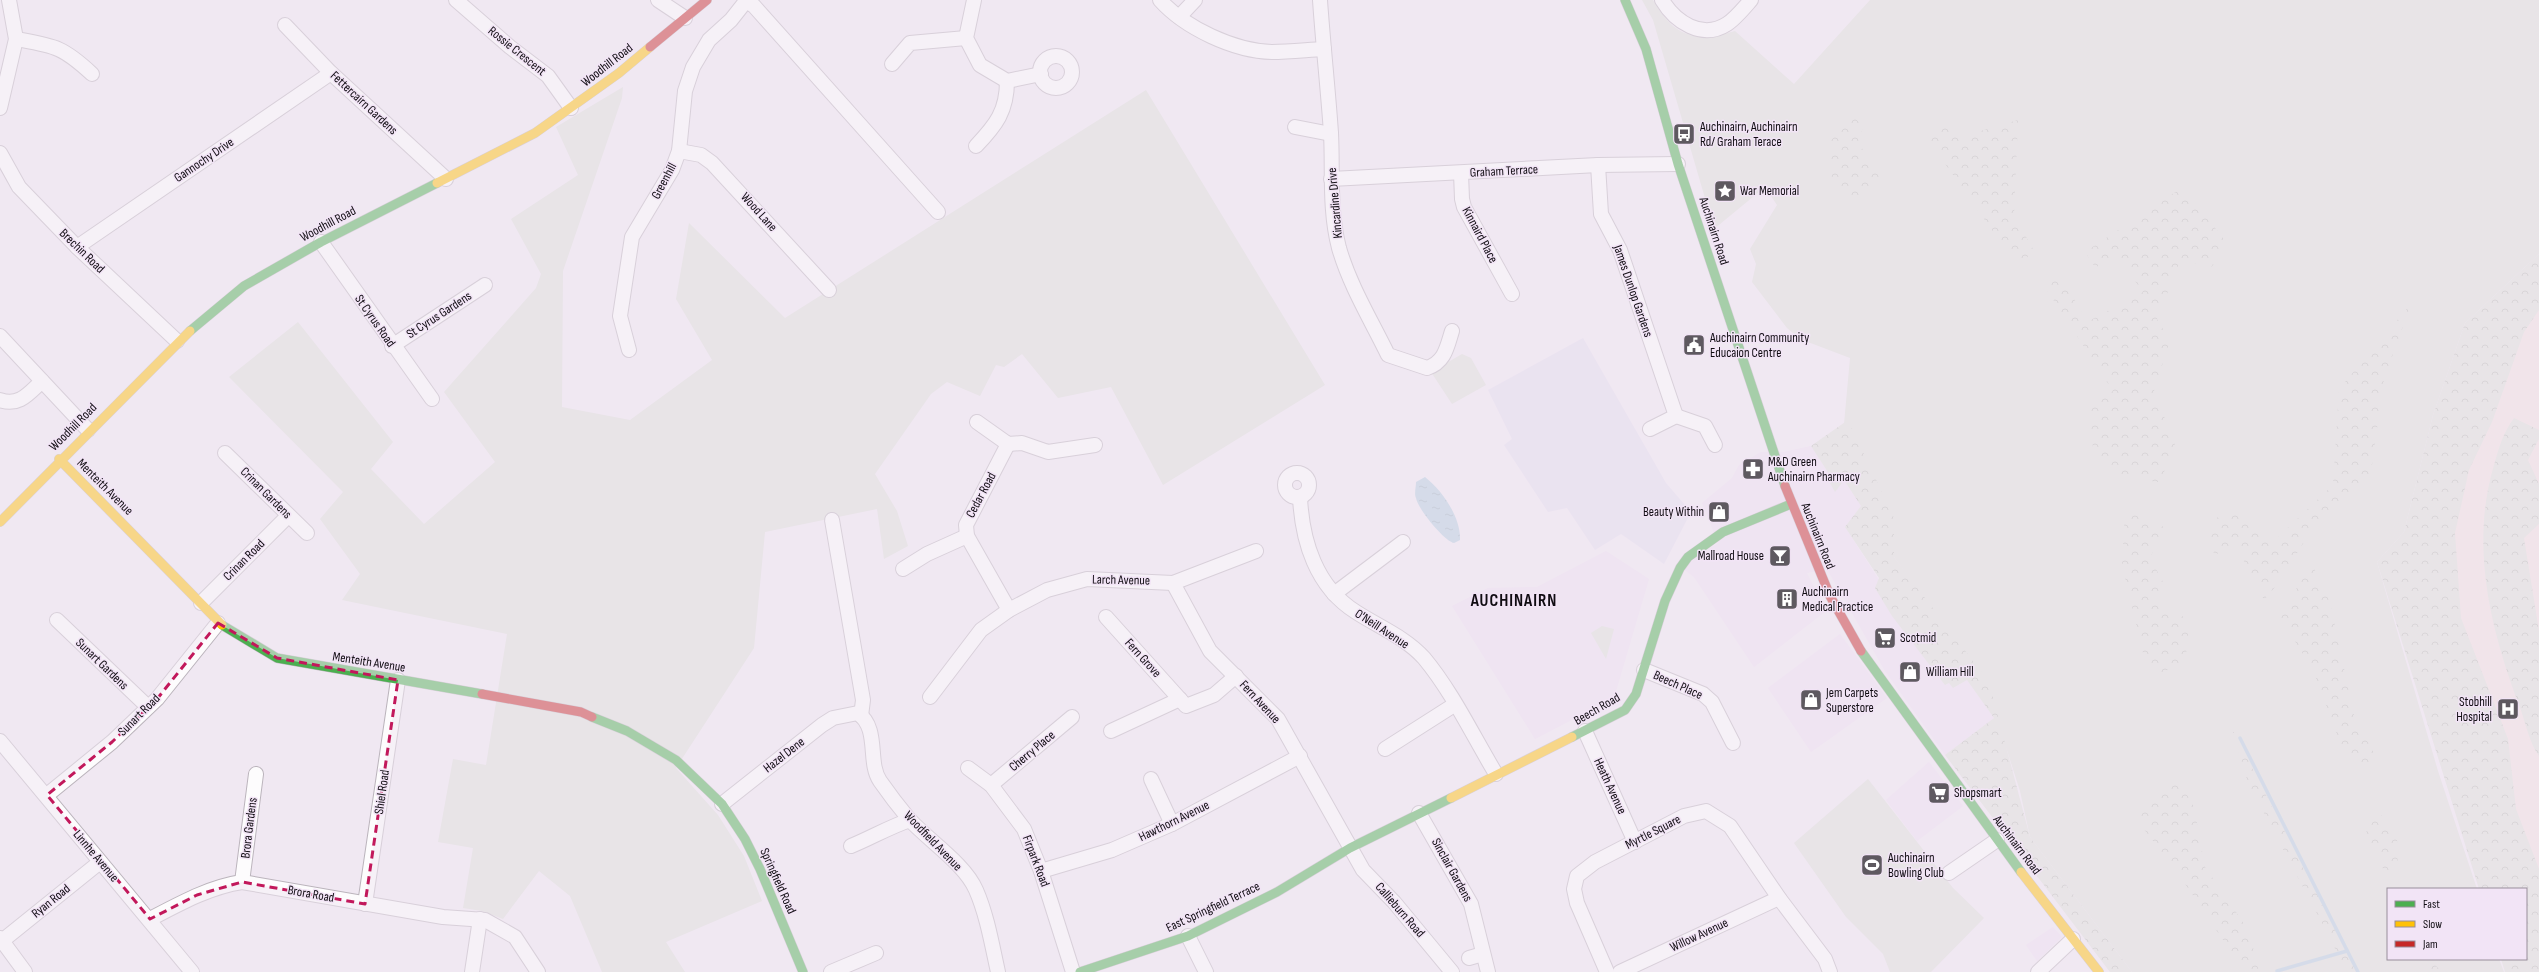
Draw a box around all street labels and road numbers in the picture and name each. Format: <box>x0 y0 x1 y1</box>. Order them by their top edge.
street label: Rossie Crescent <box>485 23 549 79</box>
street label: Woodhill Road <box>578 40 636 90</box>
street label: Fettercairn Gardens <box>327 68 401 138</box>
street label: Gannochy Drive <box>171 134 237 186</box>
street label: Greenhill <box>648 160 680 202</box>
street label: Graham Terrace <box>1469 161 1539 181</box>
street label: Kincardine Drive <box>1324 167 1346 239</box>
street label: Wood Lane <box>737 189 781 235</box>
street label: Auchinairn Road <box>1695 194 1732 267</box>
street label: Woodhill Road <box>297 203 359 245</box>
street label: Kinnaird Place <box>1459 204 1501 266</box>
street label: Brechin Road <box>56 225 108 277</box>
street label: James Dunlop Gardens <box>1609 242 1656 340</box>
street label: St Cyrus Gardens <box>403 288 475 342</box>
street label: St Cyrus Road <box>351 292 399 350</box>
street label: Woodhill Road <box>46 400 100 454</box>
street label: Menteith Avenue <box>73 455 137 519</box>
street label: Crinan Gardens <box>237 464 295 522</box>
street label: Cedar Road <box>962 469 1000 521</box>
street label: Auchinairn Road <box>1797 500 1839 572</box>
street label: Crinan Road <box>220 536 268 584</box>
street label: Larch Avenue <box>1092 571 1150 589</box>
street label: O'Neill Avenue <box>1352 606 1412 652</box>
street label: Sunart Gardens <box>72 635 132 693</box>
street label: Fern Grove <box>1121 635 1165 681</box>
street label: Menteith Avenue <box>331 648 407 676</box>
street label: Beech Place <box>1651 667 1705 703</box>
street label: Fern Avenue <box>1236 677 1284 727</box>
street label: Beech Road <box>1571 689 1623 729</box>
street label: Sunart Road <box>115 691 163 739</box>
street label: Cherry Place <box>1006 727 1058 775</box>
street label: Hazel Dene <box>760 734 808 776</box>
street label: Heath Avenue <box>1590 755 1630 817</box>
street label: Shiel Road <box>371 769 393 815</box>
street label: Brora Gardens <box>237 796 261 859</box>
street label: Hawthorn Avenue <box>1136 797 1212 845</box>
street label: Woodfield Avenue <box>900 808 966 874</box>
street label: Myrtle Square <box>1622 811 1684 853</box>
street label: Auchinairn Road <box>1989 811 2045 878</box>
street label: Linnhe Avenue <box>70 827 122 885</box>
street label: Firpark Road <box>1019 833 1053 889</box>
street label: Sinclair Gardens <box>1428 835 1476 905</box>
street label: Springfield Road <box>756 846 800 916</box>
street label: East Springfield Terrace <box>1163 878 1263 936</box>
street label: Callieburn Road <box>1372 879 1428 941</box>
street label: Ryan Road <box>29 881 73 921</box>
street label: Brora Road <box>286 882 336 906</box>
street label: Willow Avenue <box>1667 915 1731 955</box>

